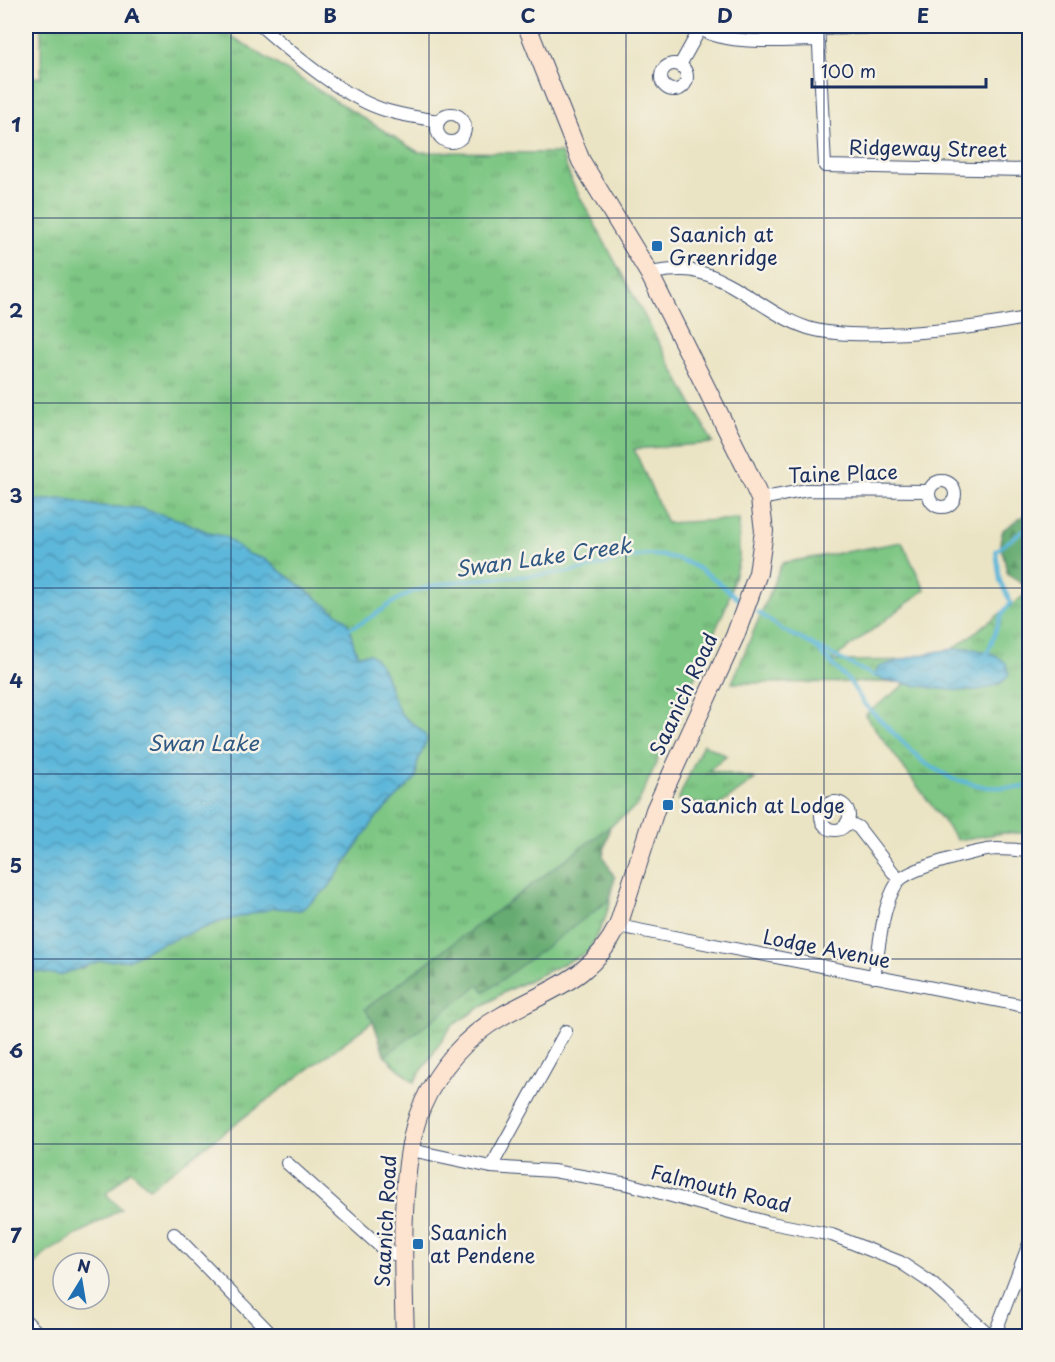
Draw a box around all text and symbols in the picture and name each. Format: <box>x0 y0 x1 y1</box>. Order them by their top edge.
text: A <box>124 0 140 30</box>
text: B <box>323 0 337 30</box>
text: C <box>520 0 536 30</box>
text: D <box>717 0 733 30</box>
text: E <box>917 0 929 30</box>
scale bar <box>812 51 986 89</box>
text: 100 m <box>821 57 876 84</box>
text: 1 <box>11 109 21 139</box>
street label: Ridgeway Street <box>849 132 1007 164</box>
place label: Saanich at Greenridge <box>669 219 778 272</box>
marker: Saanich at Greenridge <box>650 239 664 253</box>
text: 2 <box>9 295 23 325</box>
street label: Taine Place <box>788 456 898 490</box>
text: 3 <box>9 480 23 510</box>
water label: Swan Lake Creek <box>453 528 634 584</box>
street label: Saanich Road <box>641 628 725 760</box>
text: 4 <box>9 665 23 695</box>
water label: Swan Lake <box>148 726 260 758</box>
place label: Saanich at Lodge <box>680 790 845 820</box>
marker: Saanich at Lodge <box>661 798 675 812</box>
text: 5 <box>10 850 22 880</box>
street label: Lodge Avenue <box>761 921 894 975</box>
text: 6 <box>9 1035 23 1065</box>
street label: Saanich Road <box>367 1154 403 1288</box>
street label: Falmouth Road <box>648 1156 794 1220</box>
place label: Saanich at Pendene <box>430 1217 535 1270</box>
text: 7 <box>10 1220 22 1250</box>
marker: Saanich at Pendene <box>411 1237 425 1251</box>
north arrow <box>51 1251 111 1311</box>
text: N <box>76 1252 93 1278</box>

